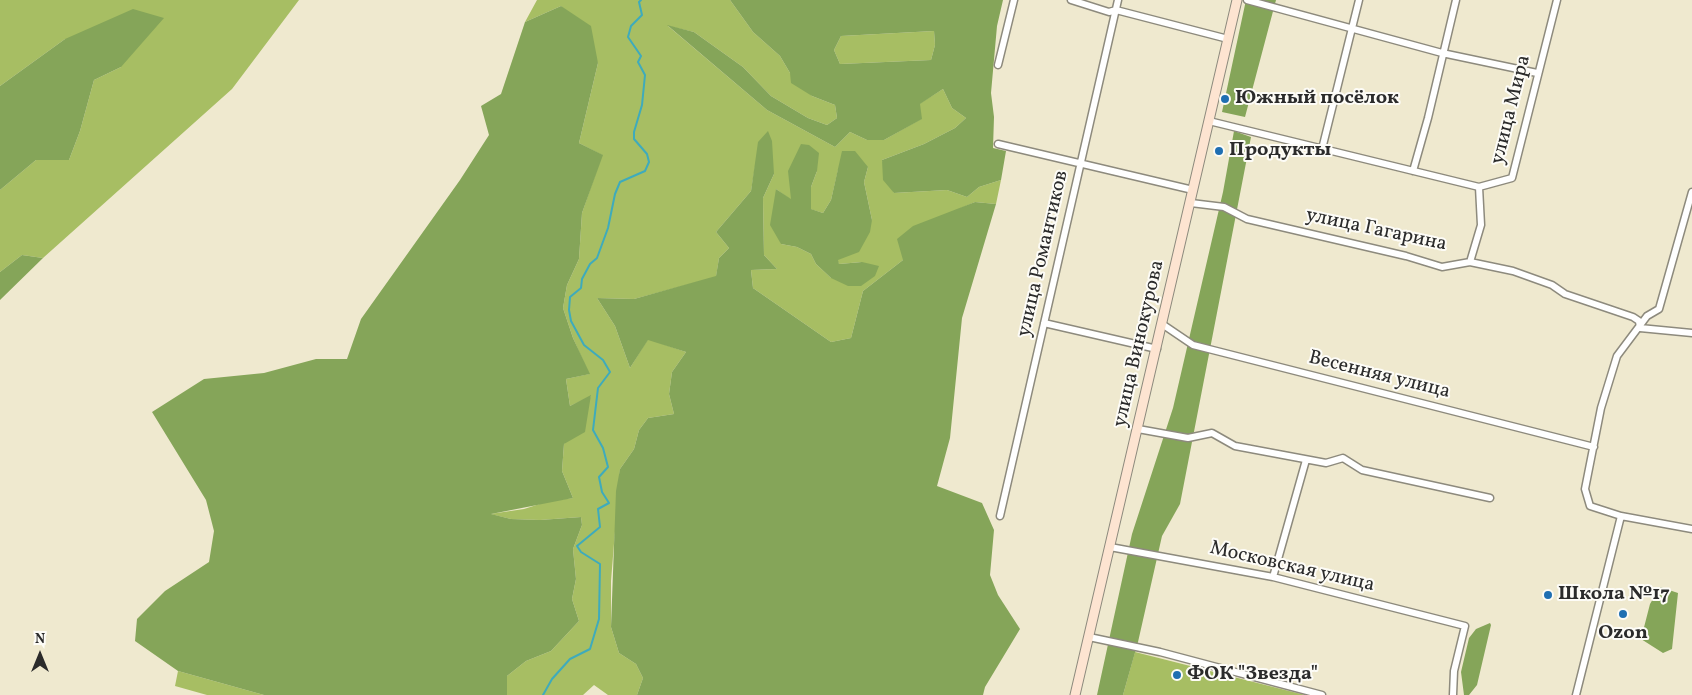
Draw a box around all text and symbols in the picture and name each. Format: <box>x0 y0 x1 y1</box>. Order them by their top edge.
street label: улица Мира <box>1487 53 1537 167</box>
place label: Южный посёлок <box>1235 87 1399 111</box>
marker: Южный посёлок <box>1219 93 1231 105</box>
place label: Продукты <box>1229 139 1331 163</box>
marker: Продукты <box>1213 145 1225 157</box>
street label: улица Романтиков <box>1013 168 1075 340</box>
street label: улица Гагарина <box>1303 204 1449 258</box>
street label: улица Винокурова <box>1109 258 1171 430</box>
street label: Весенняя улица <box>1306 347 1452 405</box>
street label: Московская улица <box>1207 537 1377 599</box>
place label: Школа №17 <box>1558 583 1670 607</box>
marker: Школа №17 <box>1542 589 1554 601</box>
marker: Ozon <box>1617 608 1629 620</box>
place label: Ozon <box>1598 622 1648 646</box>
north arrow <box>15 630 65 680</box>
text: N <box>35 630 45 649</box>
place label: ФОК "Звезда" <box>1187 663 1318 687</box>
marker: ФОК "Звезда" <box>1171 669 1183 681</box>

